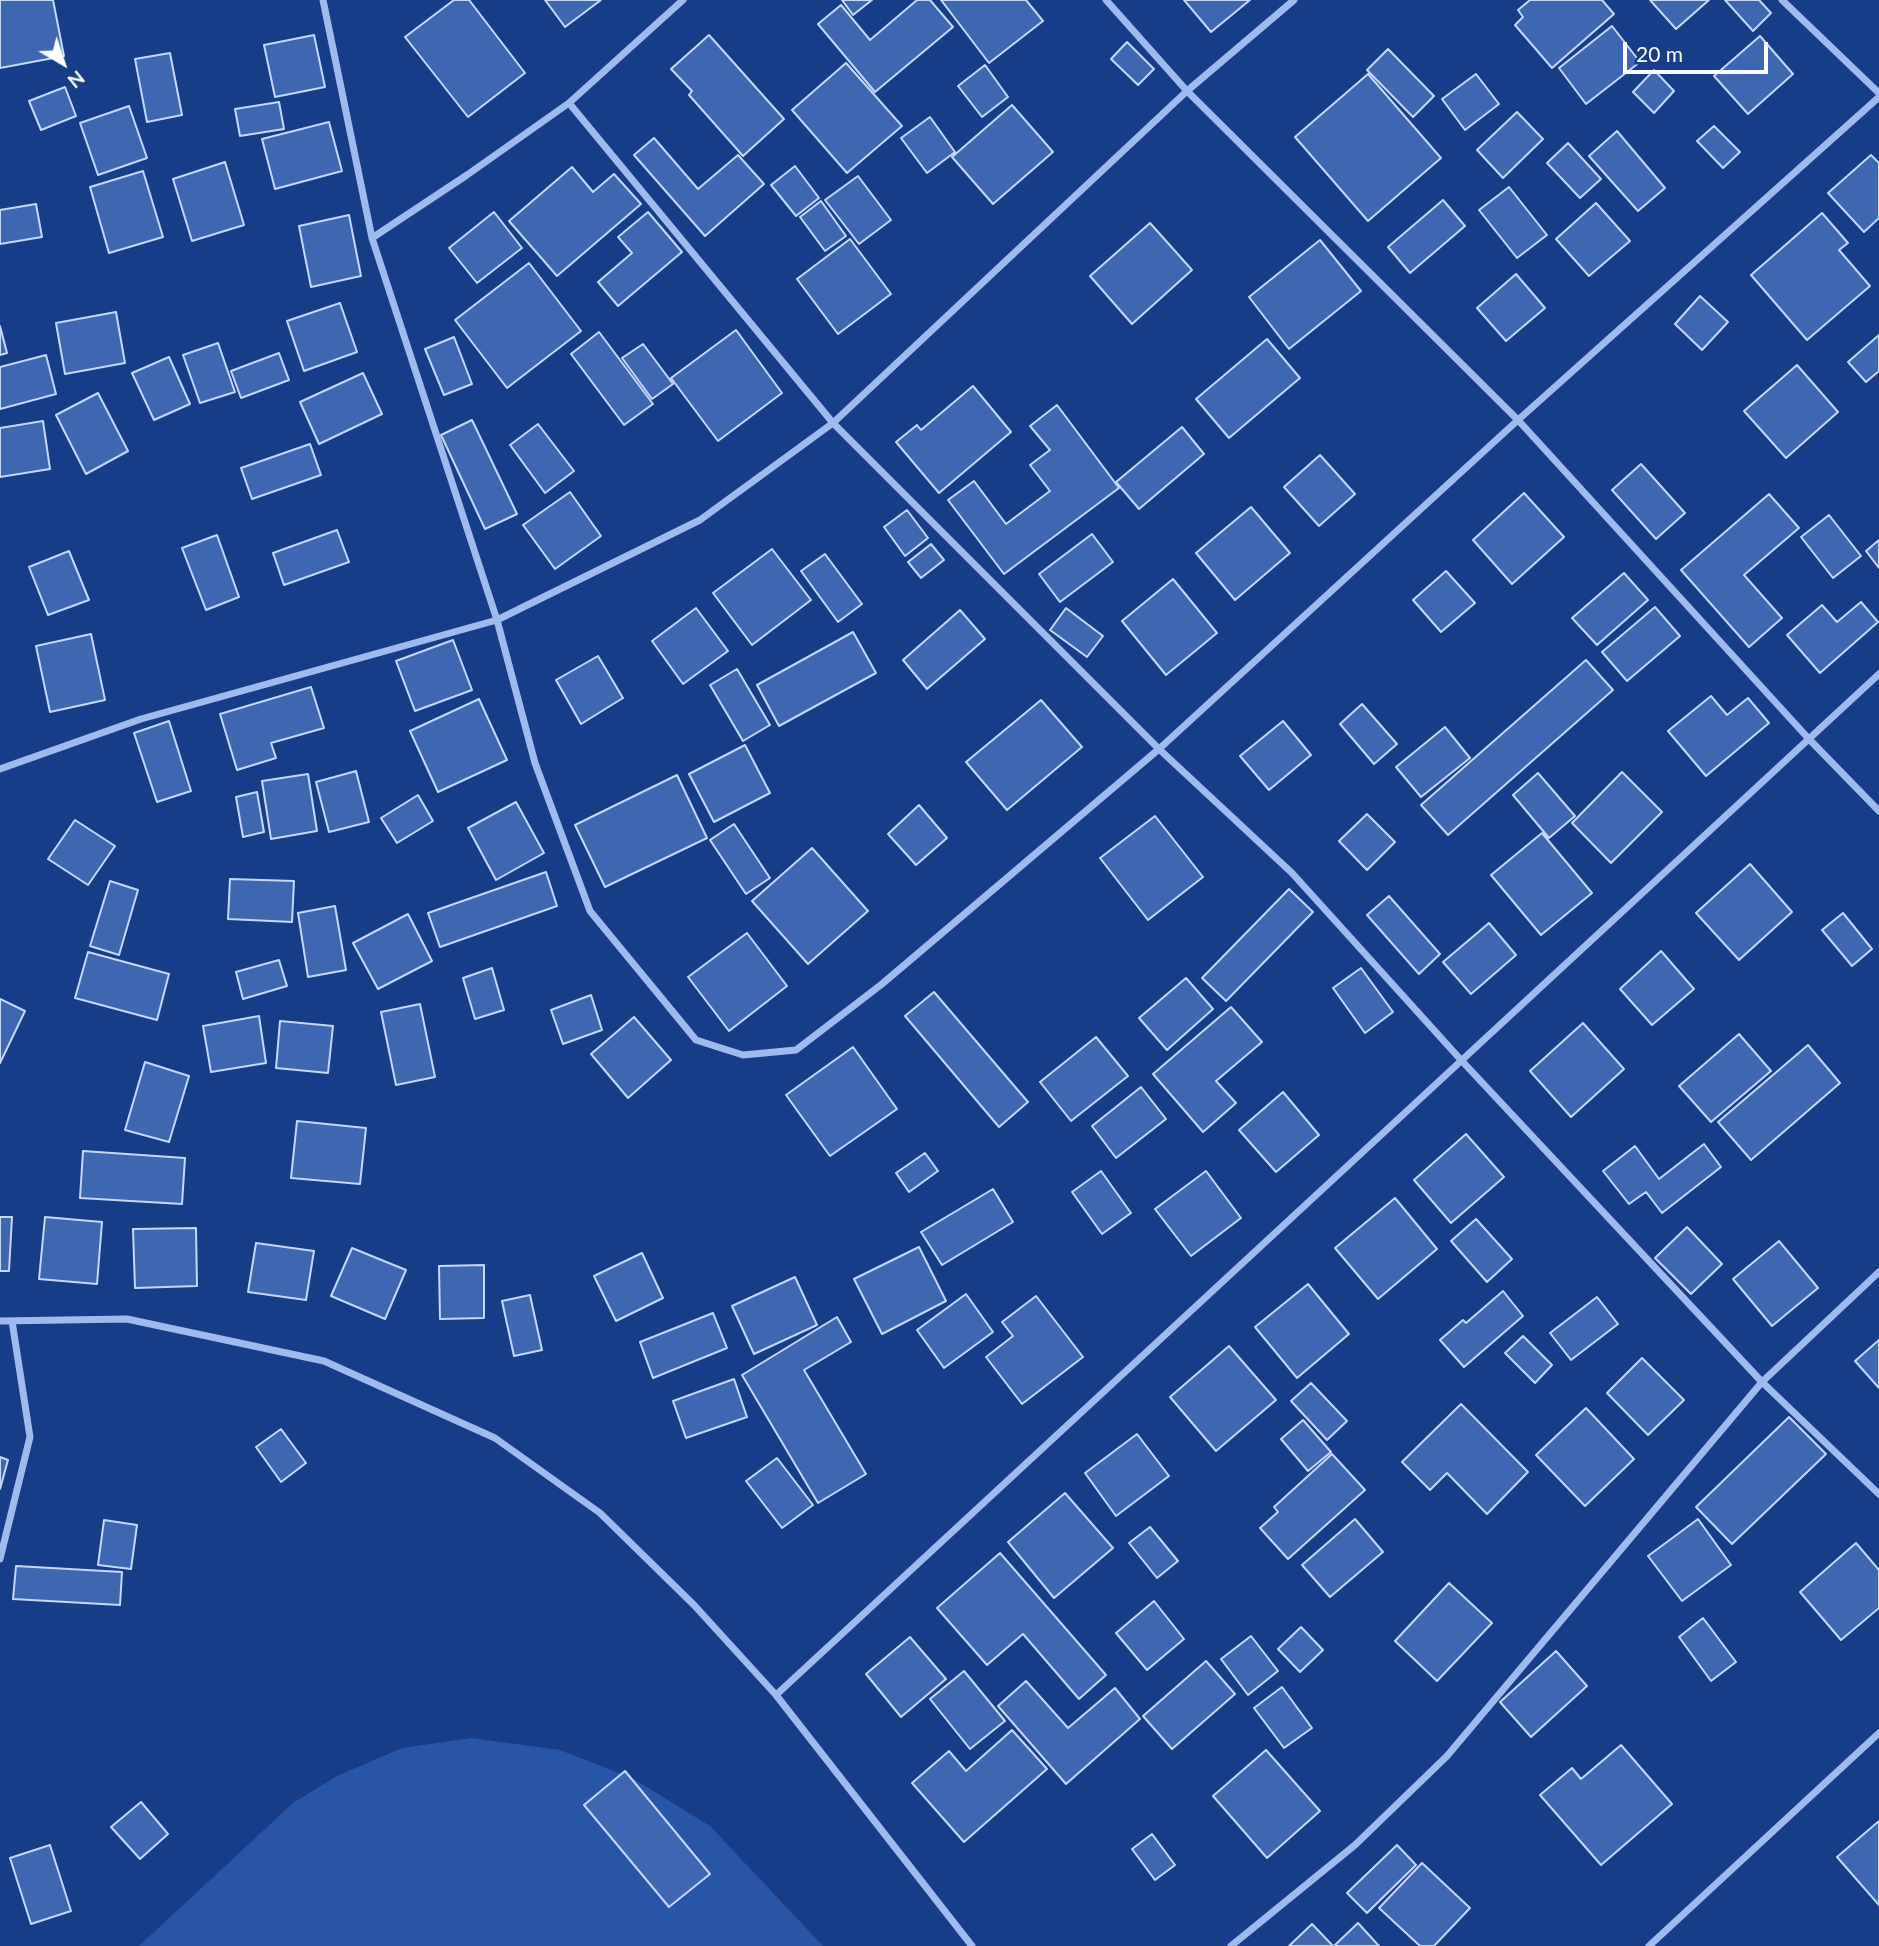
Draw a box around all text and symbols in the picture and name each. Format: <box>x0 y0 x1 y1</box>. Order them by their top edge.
north arrow <box>28 28 98 98</box>
scale bar <box>1627 28 1772 72</box>
text: 20 m <box>1636 41 1683 66</box>
text: N <box>64 66 89 93</box>

